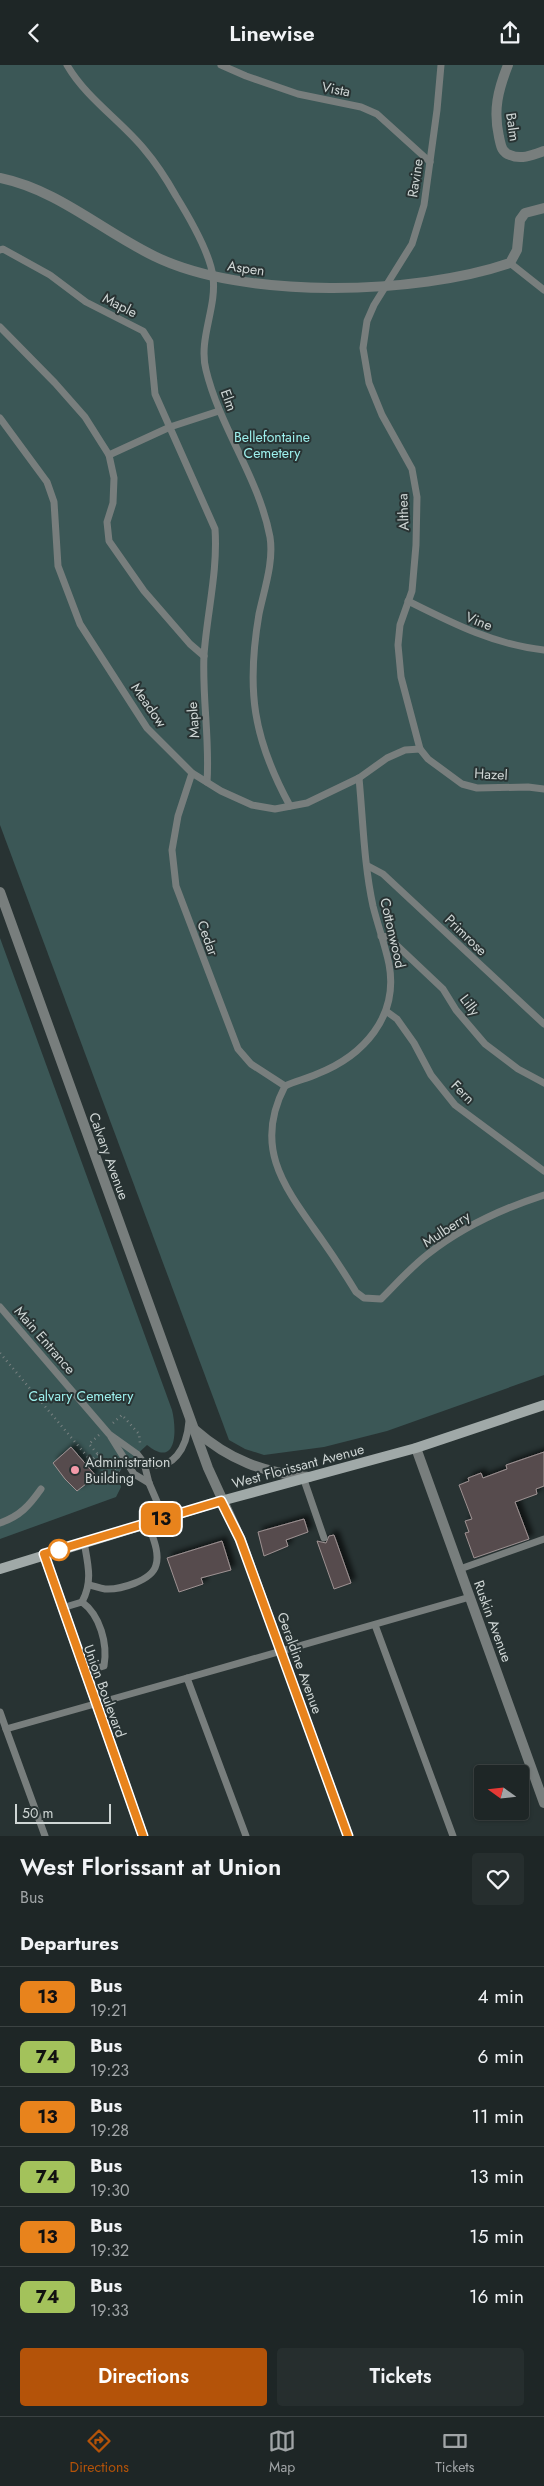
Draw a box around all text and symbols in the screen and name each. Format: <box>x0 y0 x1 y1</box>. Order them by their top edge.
text: Linewise <box>229 17 315 49</box>
icon: back <box>20 19 48 47</box>
icon: share <box>496 19 524 47</box>
street label: Vista <box>320 76 352 102</box>
street label: Balm <box>501 111 525 143</box>
street label: Ravine <box>402 157 428 199</box>
street label: Aspen <box>226 255 266 281</box>
street label: Maple <box>99 288 141 322</box>
street label: Elm <box>216 386 242 414</box>
park label: Bellefontaine Cemetery <box>234 427 310 463</box>
street label: Althea <box>392 493 414 531</box>
street label: Vine <box>463 607 495 635</box>
street label: Meadow <box>126 679 172 732</box>
street label: Maple <box>182 701 204 739</box>
street label: Hazel <box>474 763 508 785</box>
street label: Cottonwood <box>375 896 411 970</box>
street label: Primrose <box>440 910 492 960</box>
street label: Cedar <box>192 918 224 959</box>
street label: Lilly <box>455 990 485 1021</box>
street label: Fern <box>447 1076 479 1108</box>
street label: Calvary Avenue <box>84 1110 134 1202</box>
street label: Mulberry <box>418 1206 474 1252</box>
street label: Main Entrance <box>10 1302 80 1378</box>
park label: Calvary Cemetery <box>29 1386 134 1406</box>
street label: West Florissant Avenue <box>230 1439 366 1493</box>
place label: Administration Building <box>85 1452 170 1488</box>
marker: Administration Building <box>69 1464 81 1476</box>
line badge: 13 <box>138 1503 184 1535</box>
text: 13 <box>151 1506 171 1532</box>
unlabelled marker <box>48 1539 70 1561</box>
street label: Ruskin Avenue <box>469 1577 517 1665</box>
street label: Geraldine Avenue <box>272 1609 328 1717</box>
street label: Union Boulevard <box>79 1642 131 1740</box>
north arrow <box>474 1765 529 1820</box>
map controls <box>474 1765 529 1820</box>
scale bar <box>15 1801 111 1824</box>
text: 50 m <box>22 1803 53 1823</box>
text: West Florissant at Union <box>20 1849 281 1884</box>
button: heart <box>472 1853 524 1905</box>
text: Bus <box>20 1886 44 1909</box>
text: Departures <box>20 1930 119 1957</box>
text: Bus <box>90 1972 122 1999</box>
text: 4 min <box>477 1983 524 2010</box>
text: 13 <box>37 1984 58 2010</box>
text: 19:21 <box>90 1999 128 2022</box>
text: Bus <box>90 2032 122 2059</box>
text: 6 min <box>478 2043 524 2070</box>
text: 74 <box>36 2044 59 2070</box>
text: 19:23 <box>90 2059 129 2082</box>
text: Bus <box>90 2092 122 2119</box>
text: 11 min <box>471 2103 524 2130</box>
text: 13 <box>37 2104 58 2130</box>
text: 19:28 <box>90 2119 129 2142</box>
text: Bus <box>90 2152 122 2179</box>
text: 13 min <box>470 2163 524 2190</box>
text: 74 <box>36 2164 59 2190</box>
text: 19:30 <box>90 2179 130 2202</box>
text: Bus <box>90 2212 122 2239</box>
text: 15 min <box>469 2223 524 2250</box>
text: 13 <box>37 2224 58 2250</box>
text: 19:32 <box>90 2239 129 2262</box>
text: Bus <box>90 2272 122 2299</box>
text: 16 min <box>469 2283 524 2310</box>
text: 74 <box>36 2284 59 2310</box>
text: 19:33 <box>90 2299 129 2322</box>
button: Directions <box>20 2348 267 2406</box>
button: Tickets <box>277 2348 524 2406</box>
tab: Directions <box>70 2427 129 2477</box>
tab: Map <box>268 2427 296 2477</box>
tab: Tickets <box>435 2427 474 2477</box>

